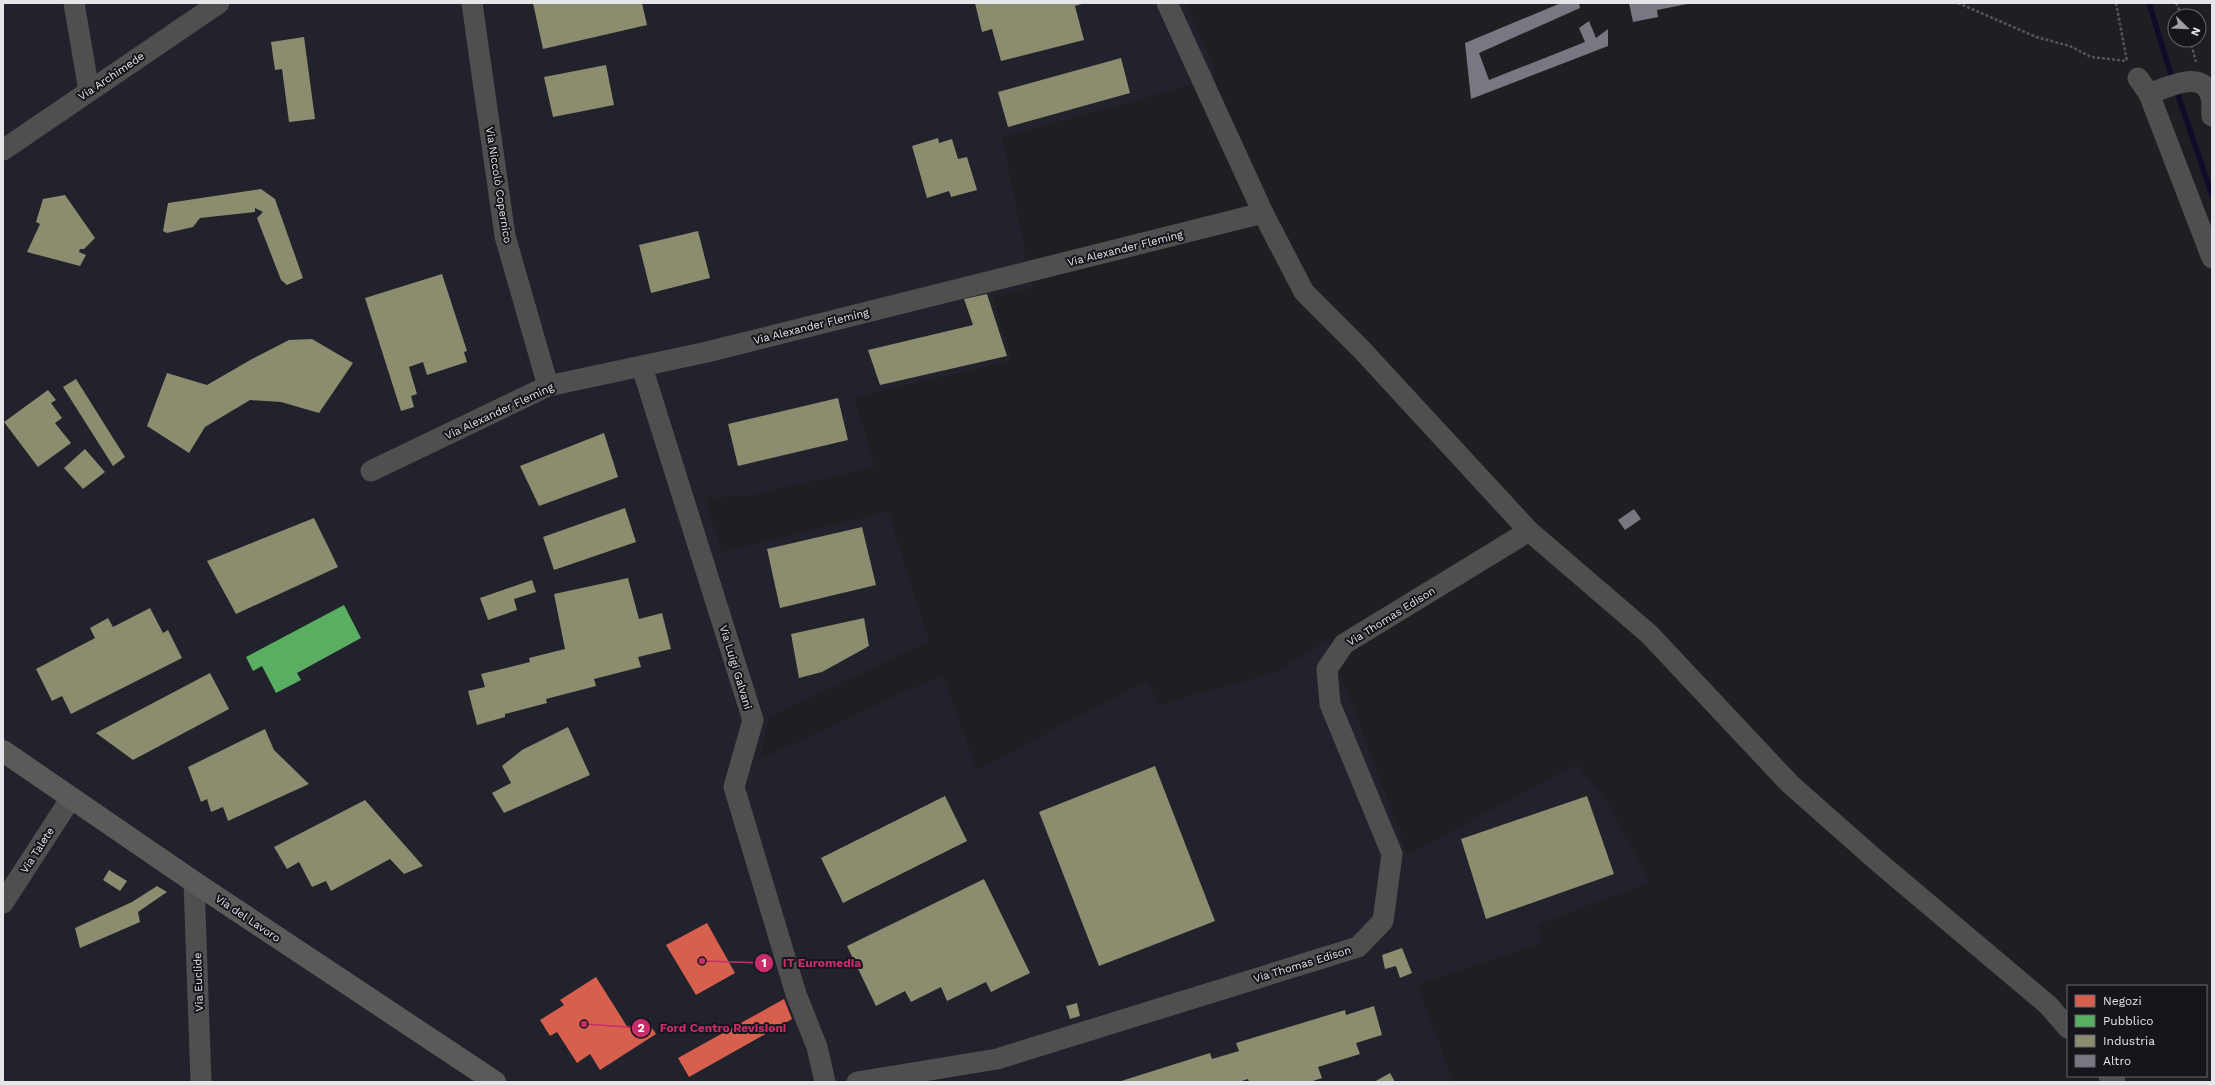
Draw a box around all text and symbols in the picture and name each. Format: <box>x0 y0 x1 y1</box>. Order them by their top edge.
north arrow <box>2167 8 2207 48</box>
text: N <box>2188 25 2203 38</box>
street label: Via Archimede <box>76 50 147 103</box>
street label: Via Niccolò Copernico <box>483 126 514 244</box>
street label: Via Alexander Fleming <box>1066 228 1184 269</box>
street label: Via Alexander Fleming <box>752 306 870 347</box>
street label: Via Alexander Fleming <box>443 380 556 442</box>
street label: Via Thomas Edison <box>1345 584 1438 649</box>
street label: Via Luigi Galvani <box>717 623 755 711</box>
street label: Via Talete <box>18 825 57 876</box>
street label: Via del Lavoro <box>213 892 283 945</box>
street label: Via Thomas Edison <box>1252 943 1353 986</box>
callout: IT Euromedia <box>754 951 869 975</box>
street label: Via Euclide <box>191 952 206 1012</box>
text: 1 <box>761 956 767 970</box>
text: IT Euromedia <box>783 956 861 970</box>
legend <box>2067 985 2207 1077</box>
text: Negozi <box>2103 994 2142 1008</box>
text: Pubblico <box>2103 1014 2154 1028</box>
callout: Ford Centro Revisioni <box>631 1016 794 1040</box>
text: 2 <box>637 1021 645 1035</box>
text: Ford Centro Revisioni <box>660 1021 786 1035</box>
text: Industria <box>2103 1034 2155 1048</box>
text: Altro <box>2103 1054 2131 1068</box>

